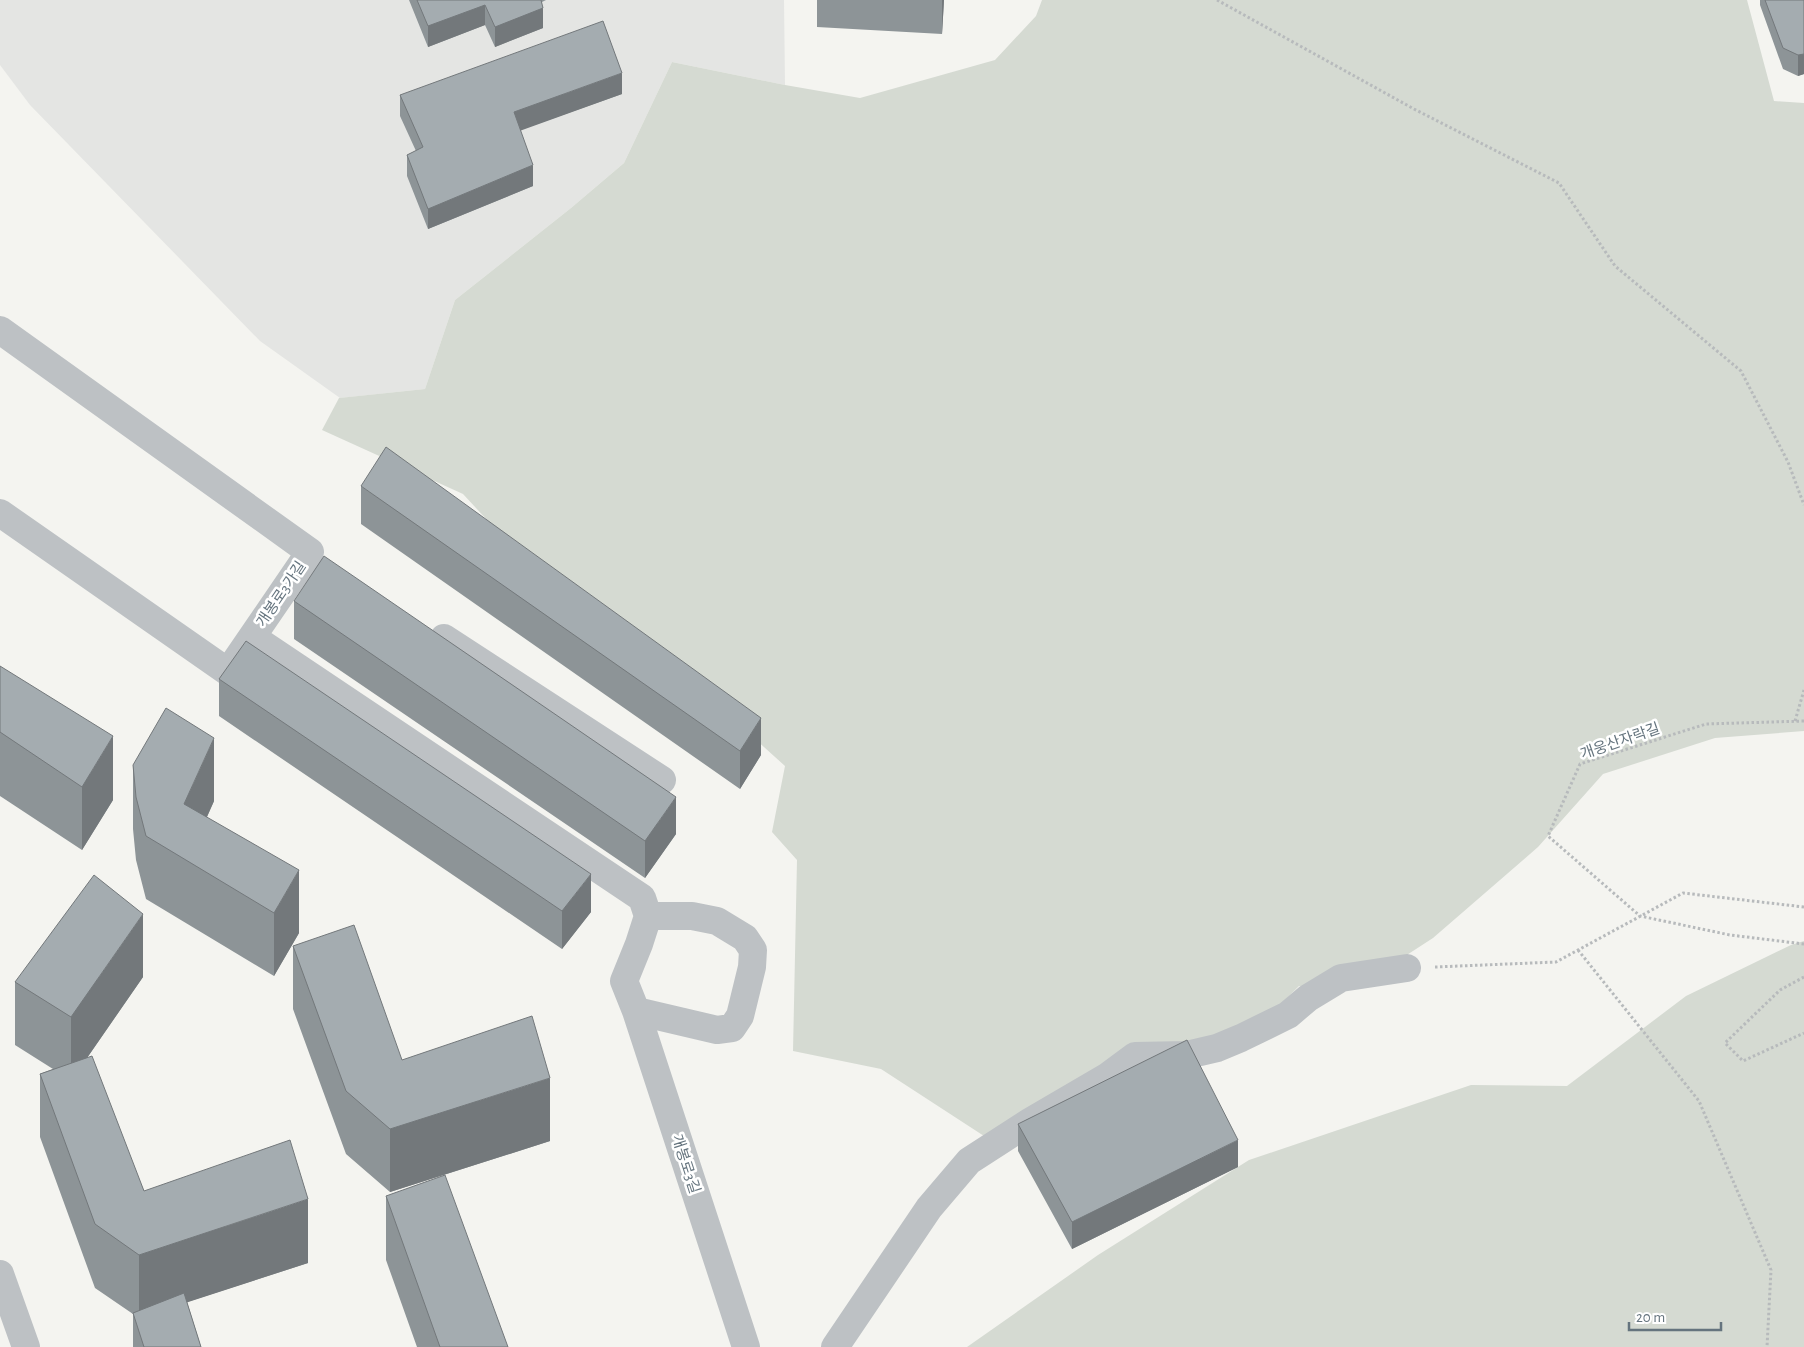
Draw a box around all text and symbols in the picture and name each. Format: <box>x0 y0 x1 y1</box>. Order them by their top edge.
street label: 개봉로3가길 <box>253 558 309 630</box>
street label: 개웅산자락길 <box>1578 720 1662 762</box>
street label: 개봉로3길 <box>669 1132 703 1196</box>
scale bar <box>1629 1300 1722 1332</box>
text: 20 m <box>1636 1310 1665 1325</box>

